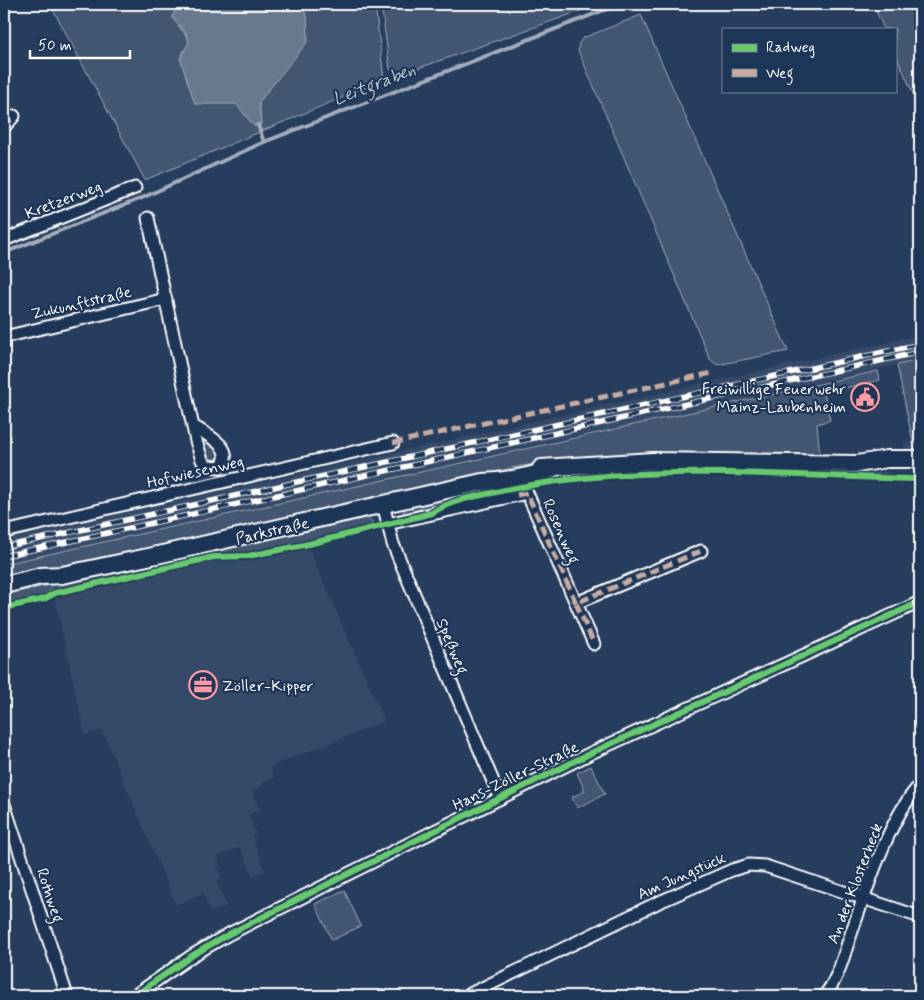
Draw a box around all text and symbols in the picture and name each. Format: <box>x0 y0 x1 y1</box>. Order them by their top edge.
scale bar <box>30 28 130 60</box>
legend <box>722 28 896 92</box>
text: 50 m <box>38 36 72 56</box>
text: Radweg <box>766 38 815 58</box>
water label: Leitgraben <box>330 58 420 114</box>
text: Weg <box>766 64 793 85</box>
street label: Kretzerweg <box>22 176 105 225</box>
street label: Zukunftstraße <box>29 282 134 325</box>
place label: Freiwillige Feuerwehr Mainz-Laubenheim <box>702 379 846 418</box>
public building icon: Freiwillige Feuerwehr Mainz-Laubenheim <box>850 382 880 412</box>
street label: Hofwiesenweg <box>145 451 246 494</box>
street label: Rosenweg <box>536 496 584 568</box>
street label: Parkstraße <box>234 513 311 550</box>
street label: Speßweg <box>430 615 473 678</box>
office icon: Zöller-Kipper <box>188 670 218 700</box>
place label: Zöller-Kipper <box>222 676 314 697</box>
street label: Hans-Zöller-Straße <box>449 737 582 816</box>
street label: An der Klosterheck <box>823 820 888 947</box>
street label: Am Jungstück <box>634 848 729 905</box>
street label: Rothweg <box>30 866 68 926</box>

